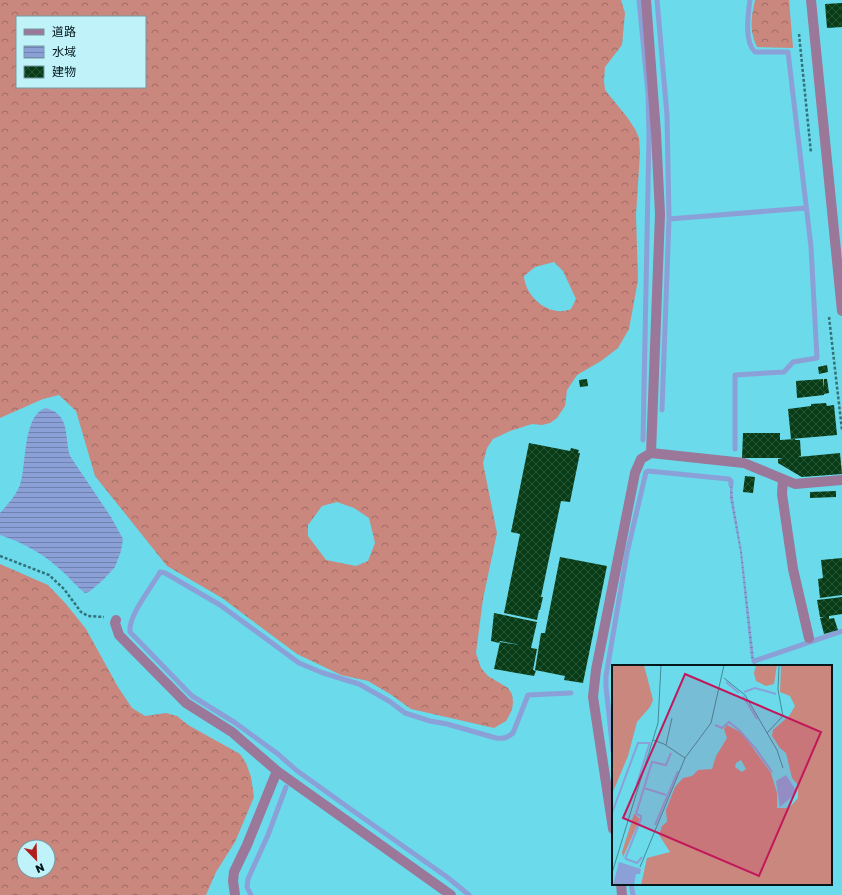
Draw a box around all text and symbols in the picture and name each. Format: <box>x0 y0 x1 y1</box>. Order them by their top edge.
legend <box>16 16 146 88</box>
text: 道路 <box>52 24 76 39</box>
text: 水域 <box>52 44 76 59</box>
text: 建物 <box>52 64 76 79</box>
inset map <box>612 665 832 885</box>
north arrow <box>16 839 56 879</box>
text: N <box>34 861 46 876</box>

